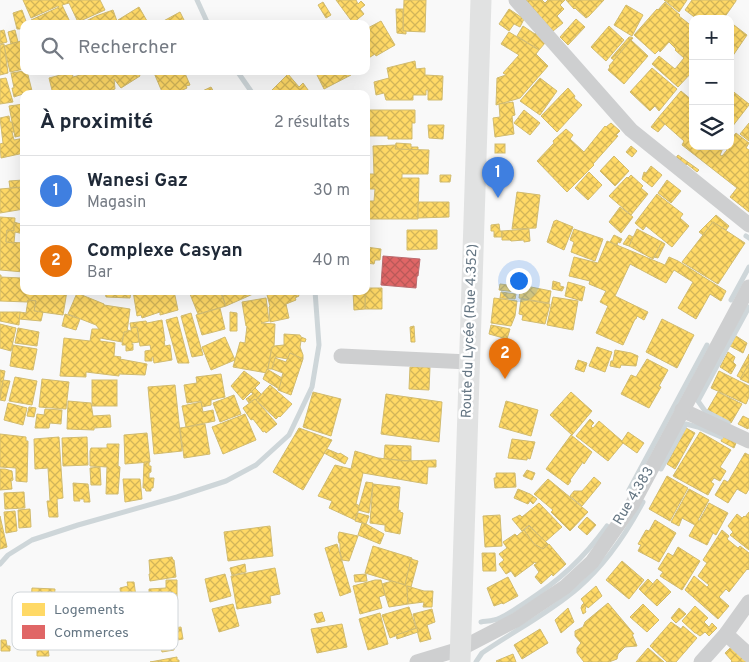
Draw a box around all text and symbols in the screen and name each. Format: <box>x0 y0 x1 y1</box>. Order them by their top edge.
map controls <box>689 15 734 150</box>
button: + <box>689 15 734 60</box>
search box <box>20 20 370 75</box>
icon: search <box>38 34 66 62</box>
text: Rechercher <box>78 36 177 60</box>
button: − <box>689 60 734 105</box>
button: layers <box>689 105 734 150</box>
text: À proximité <box>40 109 153 136</box>
text: 2 résultats <box>274 113 350 133</box>
pin: 1 <box>482 157 514 198</box>
text: Wanesi Gaz <box>87 169 188 193</box>
text: 1 <box>53 181 59 201</box>
text: 30 m <box>313 181 350 201</box>
text: Magasin <box>87 193 146 213</box>
text: Complexe Casyan <box>87 239 243 263</box>
street label: Route du Lycée (Rue 4.352) <box>458 243 482 419</box>
text: 2 <box>51 251 61 271</box>
text: 40 m <box>312 251 350 271</box>
text: Bar <box>87 263 113 283</box>
your location <box>506 268 532 294</box>
pin: 2 <box>489 338 521 379</box>
street label: Rue 4.383 <box>610 464 658 528</box>
legend <box>12 592 178 650</box>
text: Logements <box>54 602 125 619</box>
text: Commerces <box>54 625 129 642</box>

